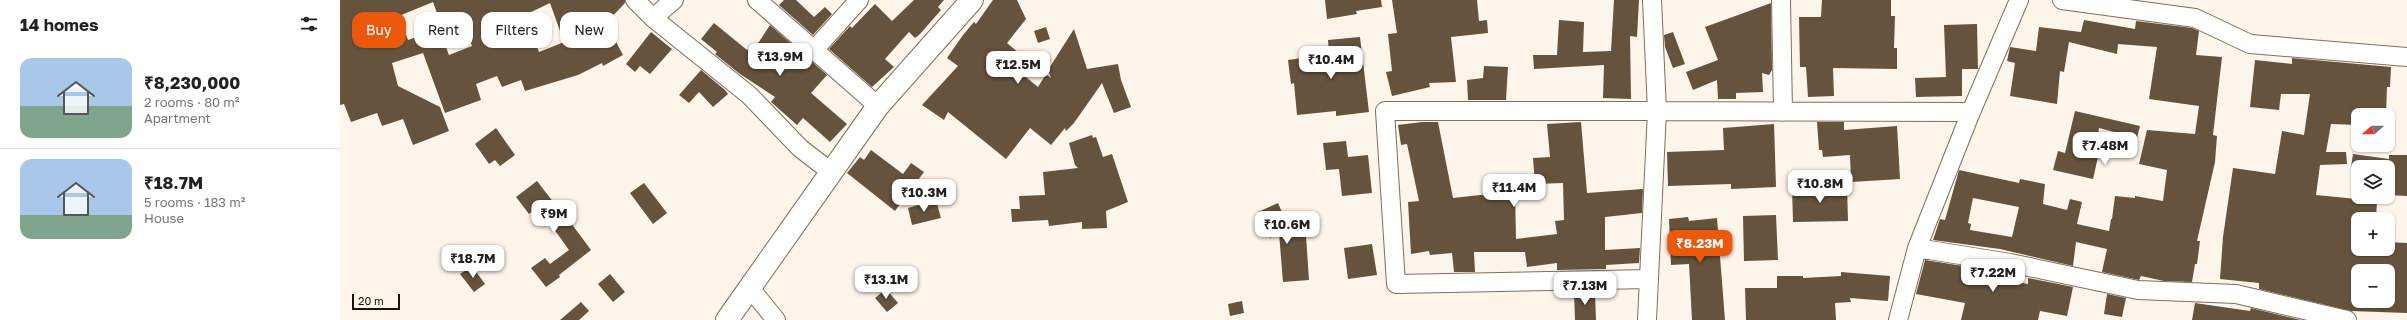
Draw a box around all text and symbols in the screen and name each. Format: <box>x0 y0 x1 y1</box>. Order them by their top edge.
chip: Buy <box>352 12 406 48</box>
chip: Rent <box>414 12 473 48</box>
chip: Filters <box>481 12 552 48</box>
chip: New <box>560 12 618 48</box>
icon: filters <box>298 13 320 35</box>
text: 14 homes <box>20 14 99 35</box>
pin: ₹13.9M <box>747 43 813 77</box>
pin: ₹10.4M <box>1298 46 1364 80</box>
text: ₹13.9M <box>757 48 803 64</box>
pin: ₹12.5M <box>985 51 1051 85</box>
text: ₹10.4M <box>1308 51 1354 67</box>
text: ₹12.5M <box>995 56 1041 72</box>
text: ₹8,230,000 <box>144 72 240 93</box>
icon: home <box>52 74 100 122</box>
text: 2 rooms · 80 m² <box>144 94 240 110</box>
north arrow <box>2351 108 2395 152</box>
map controls <box>2351 108 2395 308</box>
text: Apartment <box>144 110 211 126</box>
pin: ₹7.48M <box>2072 132 2138 166</box>
text: ₹7.48M <box>2082 137 2128 153</box>
button: layers <box>2351 160 2395 204</box>
pin: ₹10.8M <box>1787 170 1853 204</box>
text: ₹18.7M <box>144 172 203 193</box>
pin: ₹11.4M <box>1481 174 1547 208</box>
icon: home <box>52 175 100 223</box>
text: ₹10.8M <box>1797 175 1843 191</box>
pin: ₹10.3M <box>891 179 957 213</box>
text: ₹11.4M <box>1492 179 1536 195</box>
text: ₹10.3M <box>901 184 947 200</box>
text: 5 rooms · 183 m² <box>144 194 245 210</box>
pin: ₹9M <box>535 200 573 234</box>
text: ₹9M <box>540 205 568 221</box>
text: House <box>144 210 184 226</box>
pin: ₹10.6M <box>1254 211 1320 245</box>
button: + <box>2351 212 2395 256</box>
text: ₹10.6M <box>1264 216 1310 232</box>
pin: ₹8.23M <box>1667 230 1733 264</box>
text: ₹8.23M <box>1676 235 1724 251</box>
pin: ₹18.7M <box>440 245 506 279</box>
text: ₹18.7M <box>450 250 496 266</box>
pin: ₹7.22M <box>1960 259 2026 293</box>
text: ₹7.22M <box>1970 264 2016 280</box>
button: − <box>2351 264 2395 308</box>
pin: ₹13.1M <box>853 266 919 300</box>
text: ₹13.1M <box>864 271 908 287</box>
pin: ₹7.13M <box>1552 272 1618 306</box>
text: ₹7.13M <box>1563 277 1607 293</box>
scale bar <box>352 292 400 311</box>
text: 20 m <box>358 294 384 307</box>

